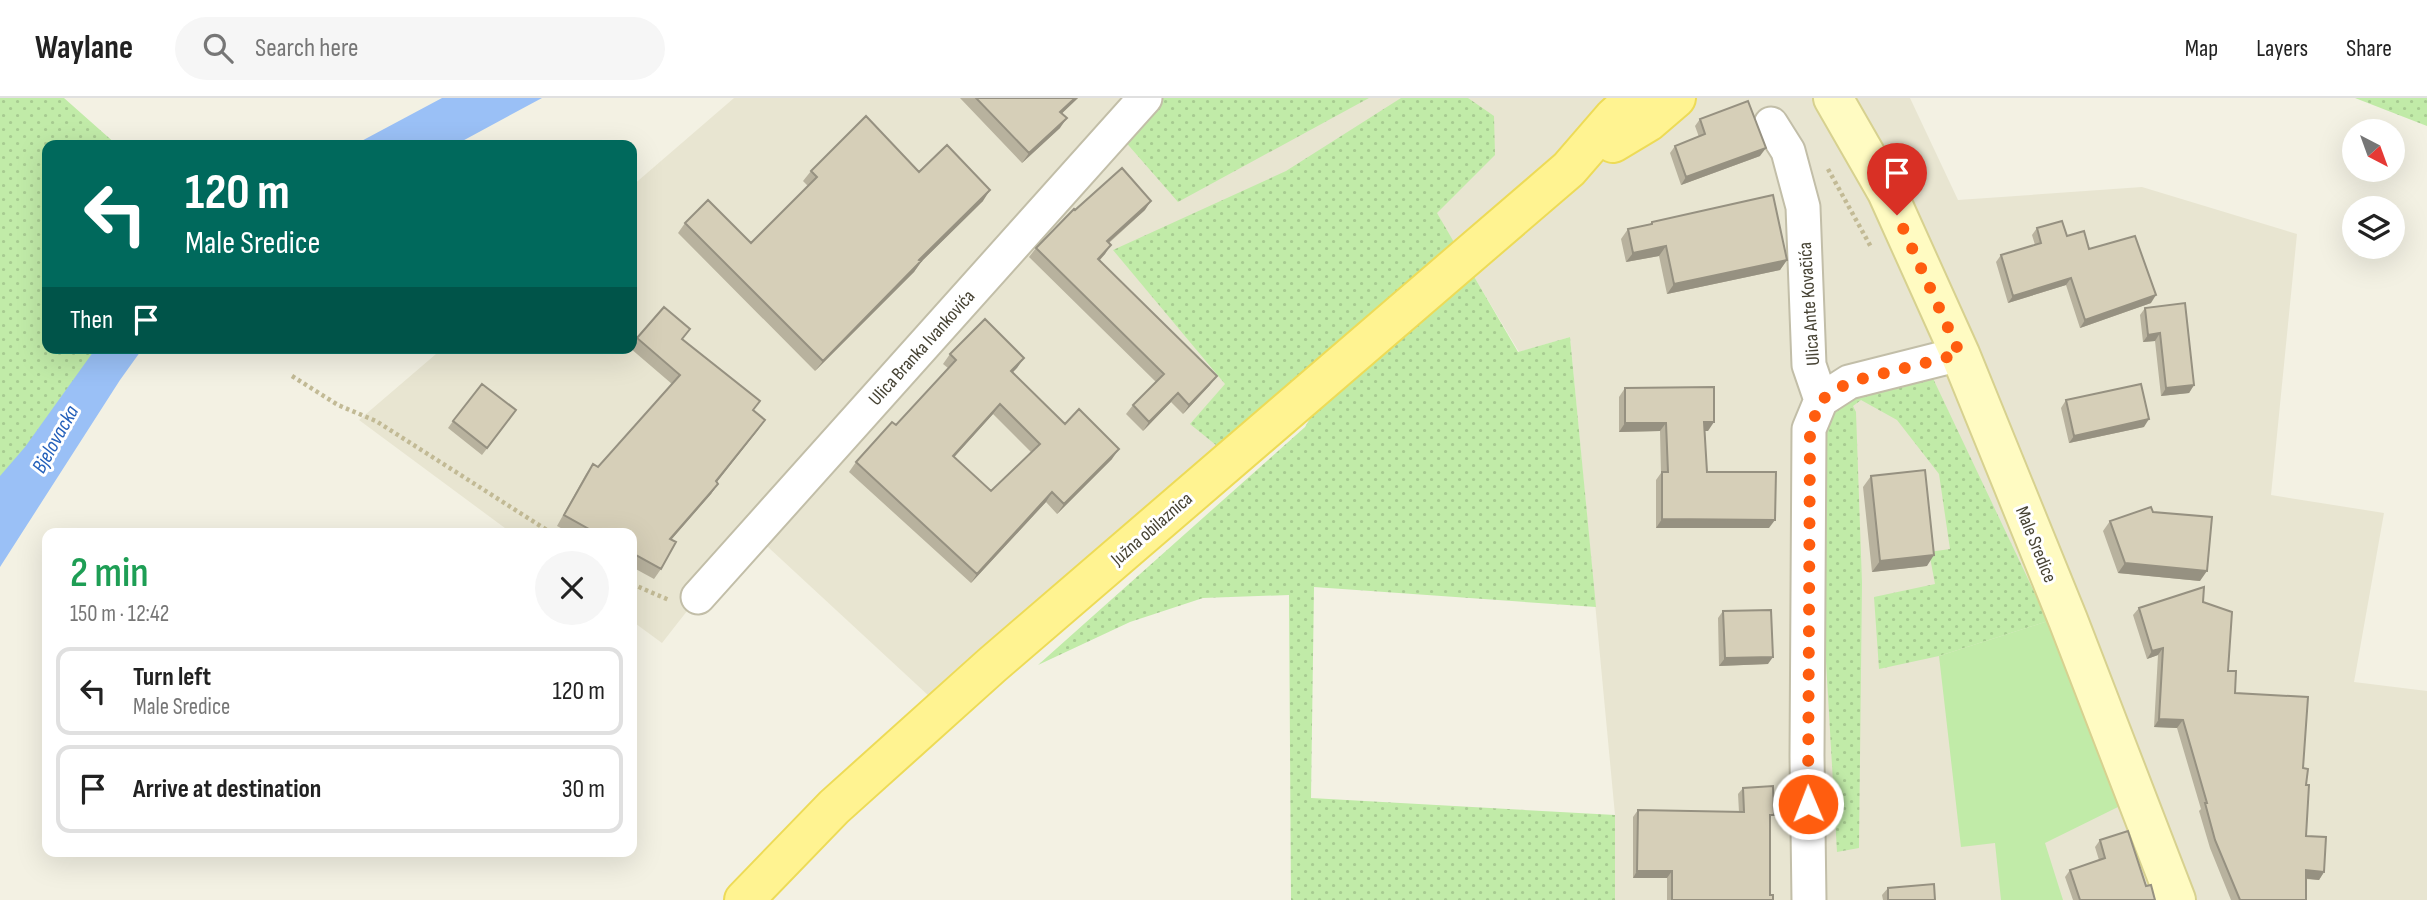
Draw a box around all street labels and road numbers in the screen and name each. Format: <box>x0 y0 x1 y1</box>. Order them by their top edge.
street label: Ulica Ante Kovačića <box>1794 241 1825 366</box>
street label: Ulica Branka Ivankovića <box>864 285 980 411</box>
street label: Južna obilaznica <box>1106 488 1197 571</box>
street label: Male Sredice <box>2010 503 2061 586</box>

